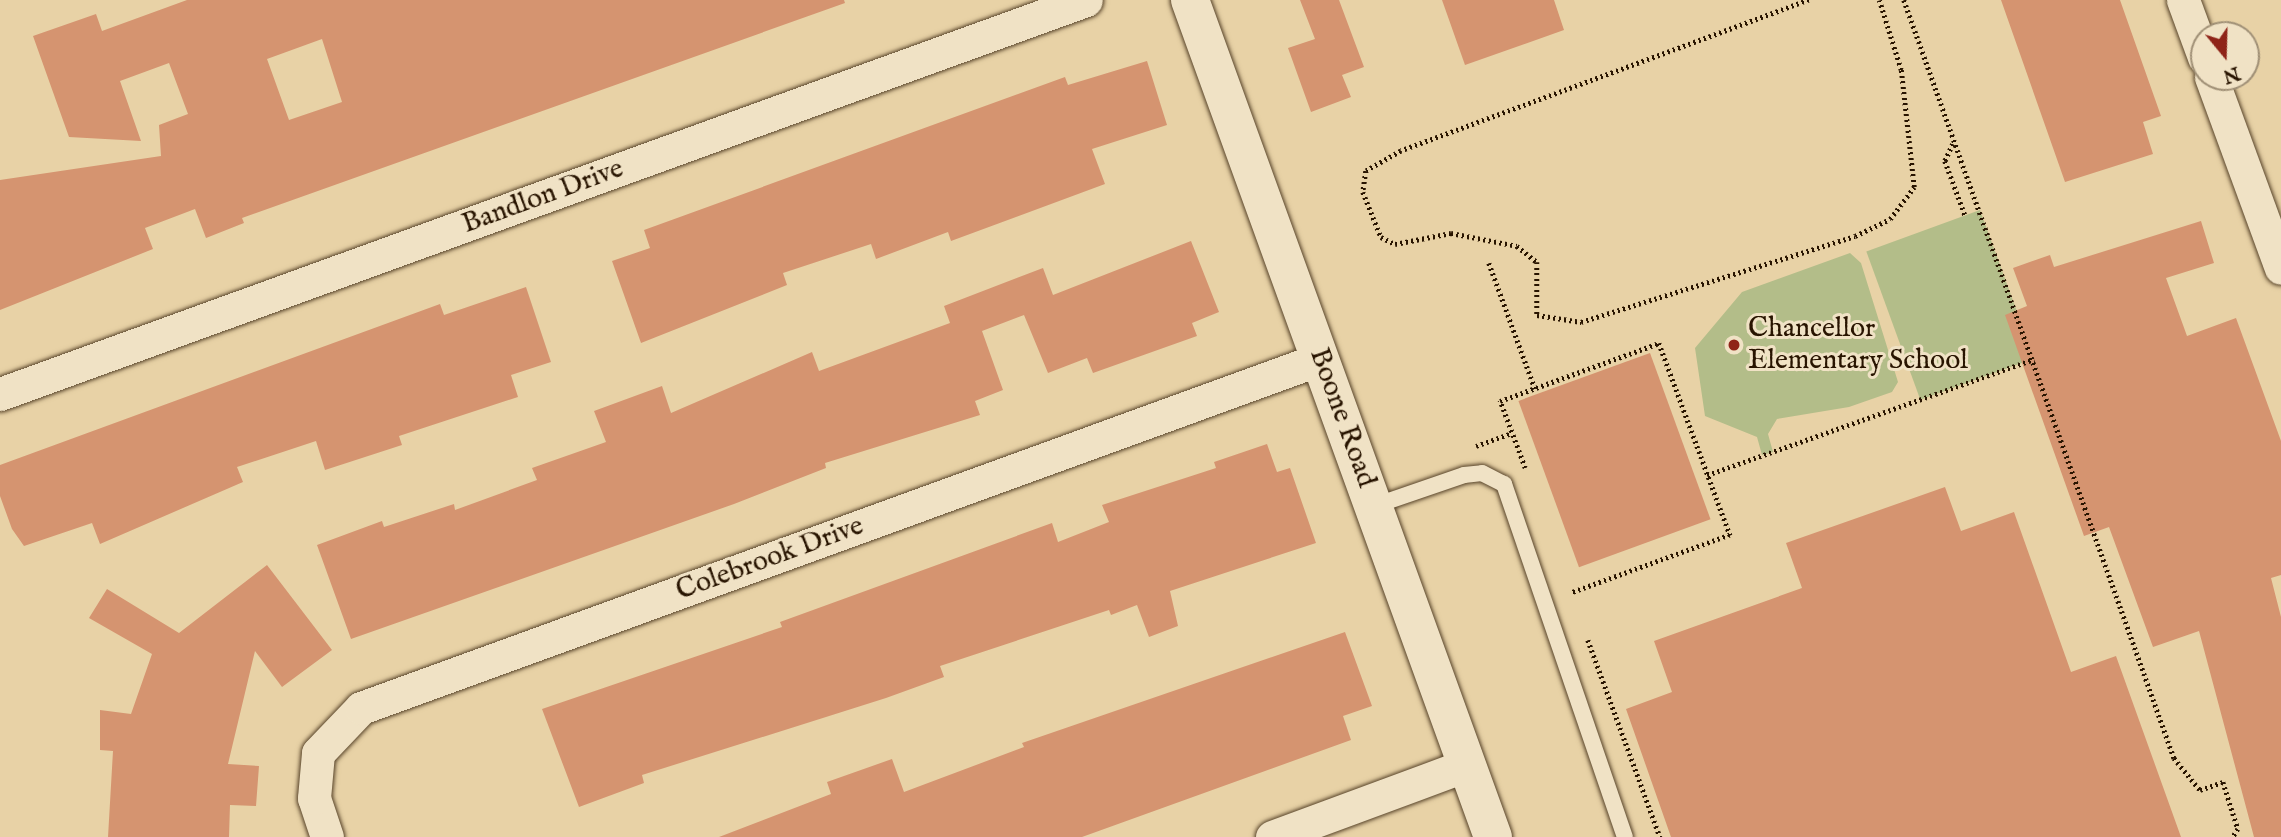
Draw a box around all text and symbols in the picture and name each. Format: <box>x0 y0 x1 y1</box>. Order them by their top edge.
north arrow <box>2190 21 2260 91</box>
text: N <box>2220 60 2243 88</box>
street label: Bandlon Drive <box>458 152 628 242</box>
place label: Chancellor Elementary School <box>1748 312 1968 378</box>
marker: Chancellor Elementary School <box>1726 337 1742 353</box>
street label: Boone Road <box>1301 344 1383 492</box>
street label: Colebrook Drive <box>672 510 868 608</box>

